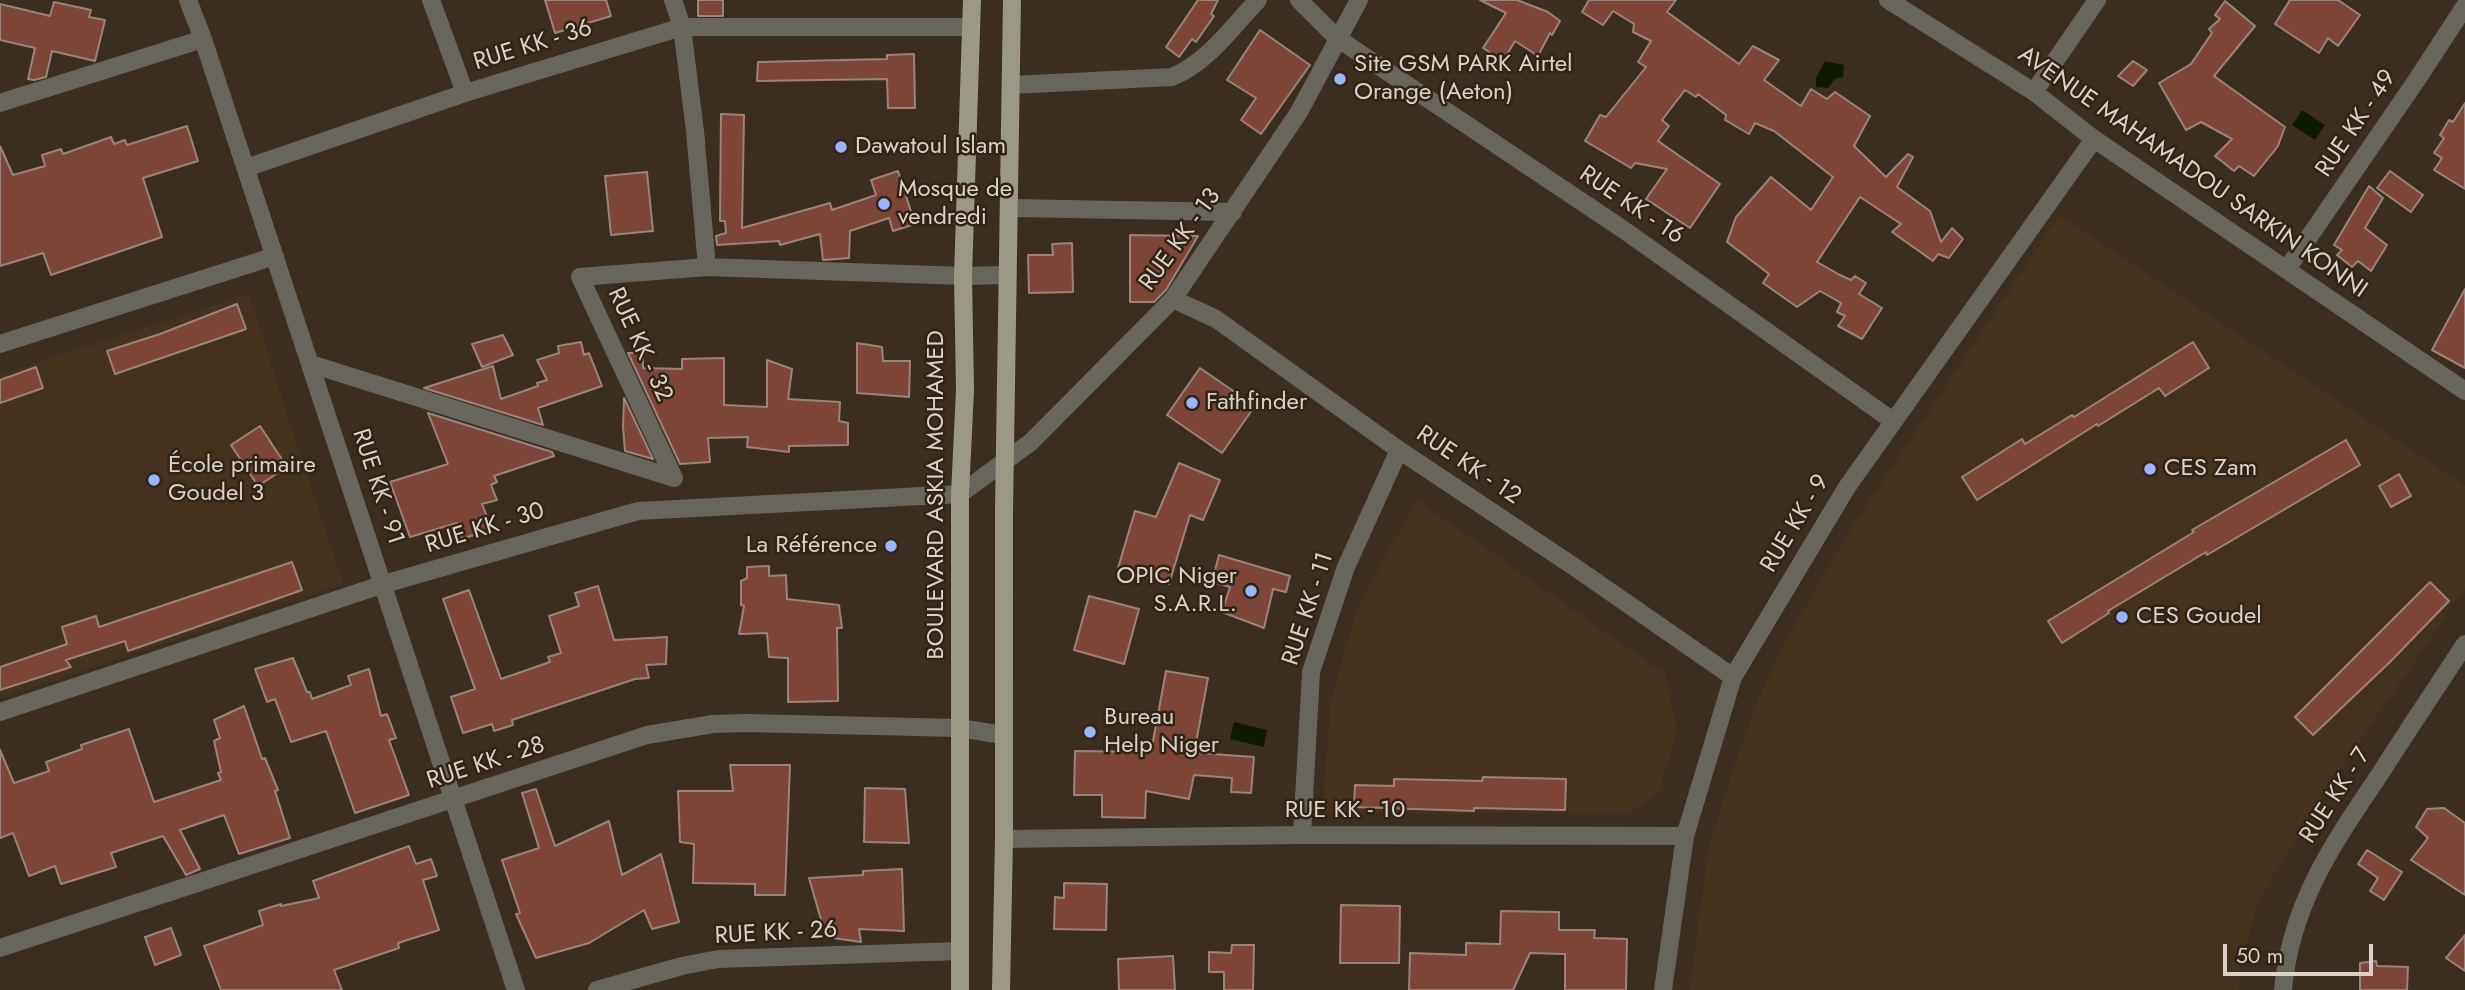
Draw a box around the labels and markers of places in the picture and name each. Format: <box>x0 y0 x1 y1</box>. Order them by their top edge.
place label: Site GSM PARK Airtel Orange (Aeton) <box>1354 51 1573 107</box>
marker: Site GSM PARK Airtel Orange (Aeton) <box>1332 71 1348 87</box>
place label: Dawatoul Islam <box>855 133 1006 161</box>
marker: Dawatoul Islam <box>833 139 849 155</box>
place label: Mosque de vendredi <box>898 176 1012 232</box>
marker: Mosque de vendredi <box>876 196 892 212</box>
place label: Fathfinder <box>1206 389 1307 417</box>
marker: Fathfinder <box>1184 395 1200 411</box>
place label: École primaire Goudel 3 <box>168 452 316 508</box>
place label: CES Zam <box>2164 455 2257 483</box>
marker: CES Zam <box>2142 461 2158 477</box>
marker: École primaire Goudel 3 <box>146 472 162 488</box>
place label: La Référence <box>746 532 877 560</box>
marker: La Référence <box>883 538 899 554</box>
place label: OPIC Niger S.A.R.L. <box>1116 563 1237 619</box>
marker: OPIC Niger S.A.R.L. <box>1243 583 1259 599</box>
place label: CES Goudel <box>2136 603 2262 631</box>
marker: CES Goudel <box>2114 609 2130 625</box>
place label: Bureau Help Niger <box>1104 704 1219 760</box>
marker: Bureau Help Niger <box>1082 724 1098 740</box>

